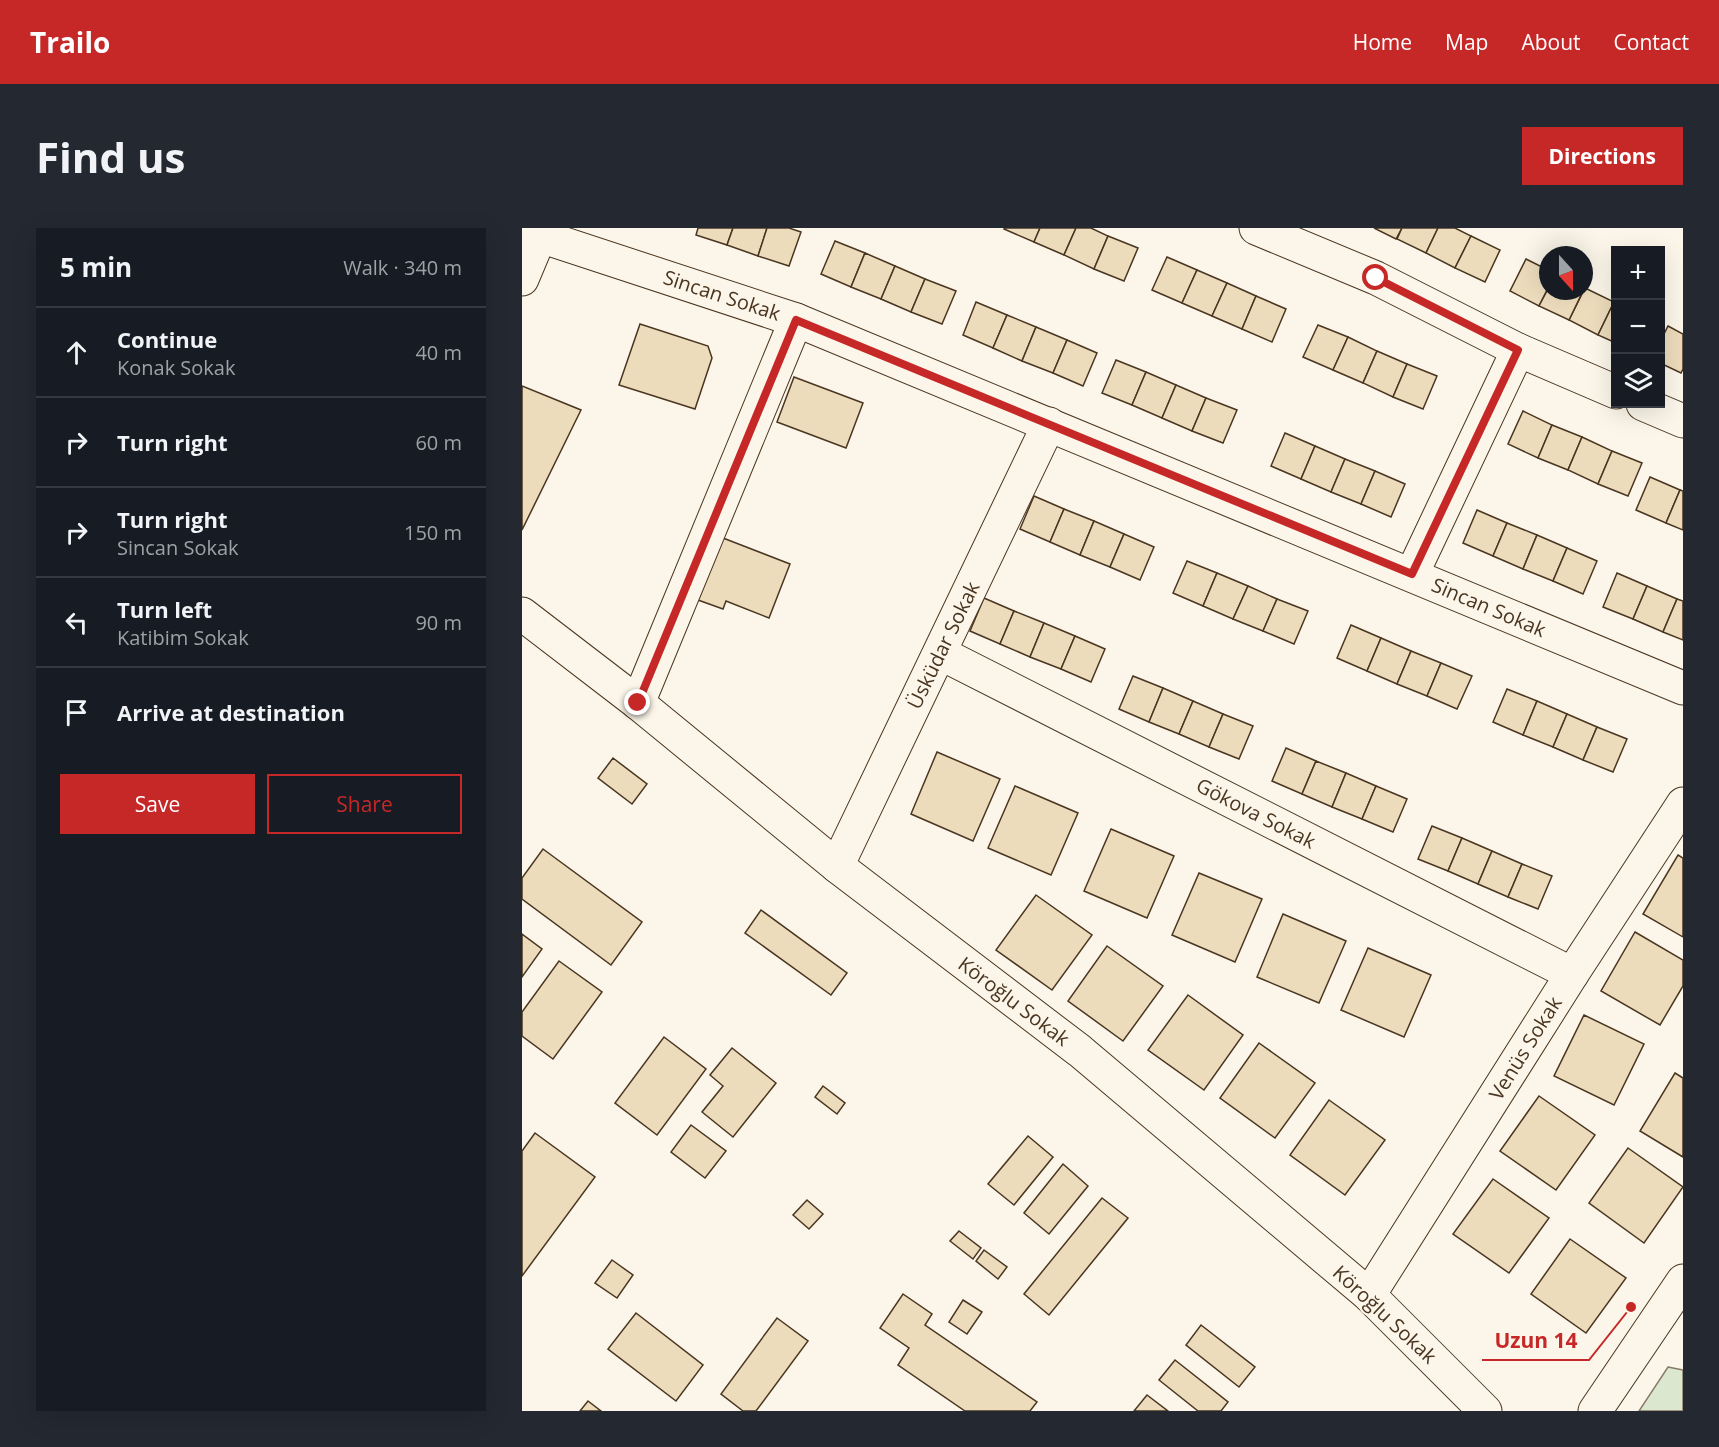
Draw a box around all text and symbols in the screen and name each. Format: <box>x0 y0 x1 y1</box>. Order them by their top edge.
text: Trailo <box>30 23 110 61</box>
text: Home <box>1353 28 1412 56</box>
text: Map <box>1445 28 1488 56</box>
text: About <box>1521 28 1581 56</box>
text: Contact <box>1614 28 1689 56</box>
button: Directions <box>1522 127 1683 185</box>
text: Find us <box>36 128 185 185</box>
north arrow <box>1539 246 1593 300</box>
map controls <box>1611 246 1665 408</box>
button: + <box>1611 246 1665 300</box>
text: 5 min <box>60 249 132 285</box>
text: Walk · 340 m <box>343 254 462 281</box>
street label: Sincan Sokak <box>660 263 784 327</box>
route start <box>1362 264 1388 290</box>
button: − <box>1611 300 1665 354</box>
text: Continue <box>117 324 217 354</box>
icon: ahead <box>60 336 93 369</box>
text: 40 m <box>415 339 462 366</box>
text: Konak Sokak <box>117 354 236 381</box>
button: layers <box>1611 354 1665 408</box>
icon: right <box>60 426 93 459</box>
text: Turn right <box>117 427 228 457</box>
text: 60 m <box>415 429 462 456</box>
text: Turn right <box>117 504 228 534</box>
icon: right <box>60 516 93 549</box>
text: 150 m <box>404 519 462 546</box>
text: Sincan Sokak <box>117 534 239 561</box>
street label: Sincan Sokak <box>1428 571 1551 643</box>
street label: Üsküdar Sokak <box>900 576 986 713</box>
text: Turn left <box>117 594 212 624</box>
icon: left <box>60 606 93 639</box>
text: 90 m <box>415 609 462 636</box>
text: Katibim Sokak <box>117 624 249 651</box>
route end <box>624 689 650 715</box>
icon: arrive <box>60 696 93 729</box>
text: Arrive at destination <box>117 697 345 727</box>
street label: Gökova Sokak <box>1192 771 1321 855</box>
button: Save <box>60 774 255 834</box>
button: Share <box>267 774 462 834</box>
street label: Köroğlu Sokak <box>953 950 1076 1052</box>
street label: Venüs Sokak <box>1482 991 1568 1105</box>
street label: Köroğlu Sokak <box>1327 1259 1443 1370</box>
callout: Uzun 14 <box>1482 1321 1589 1360</box>
text: Uzun 14 <box>1494 1326 1578 1354</box>

